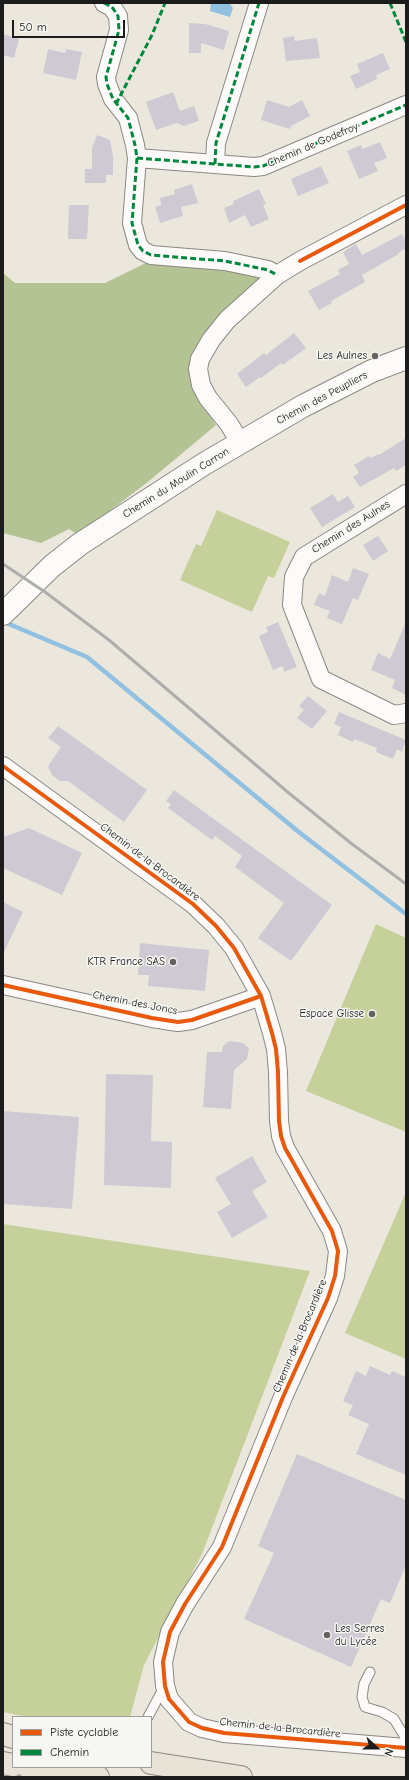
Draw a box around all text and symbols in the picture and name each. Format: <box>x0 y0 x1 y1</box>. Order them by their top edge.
scale bar <box>14 12 127 38</box>
text: 50 m <box>19 20 47 34</box>
street label: Chemin de Godefroy <box>266 120 360 170</box>
place label: Les Aulnes <box>317 349 367 363</box>
marker: Les Aulnes <box>370 351 380 361</box>
street label: Chemin des Peupliers <box>274 368 370 428</box>
street label: Chemin du Moulin Carron <box>120 445 232 521</box>
street label: Chemin des Aulnes <box>309 498 393 556</box>
street label: Chemin de la Brocardière <box>97 820 203 904</box>
place label: KTR France SAS <box>88 955 165 969</box>
marker: KTR France SAS <box>168 957 178 967</box>
street label: Chemin des Joncs <box>92 988 178 1018</box>
place label: Espace Glisse <box>299 1007 364 1021</box>
marker: Espace Glisse <box>367 1009 377 1019</box>
street label: Chemin de la Brocardière <box>270 1277 330 1395</box>
place label: Les Serres du Lycée <box>335 1622 384 1648</box>
marker: Les Serres du Lycée <box>322 1630 332 1640</box>
street label: Chemin de la Brocardière <box>219 1715 341 1741</box>
legend <box>12 1716 152 1768</box>
text: Piste cyclable <box>50 1725 118 1739</box>
north arrow <box>357 1728 397 1768</box>
text: Chemin <box>50 1745 89 1759</box>
text: N <box>381 1747 396 1758</box>

